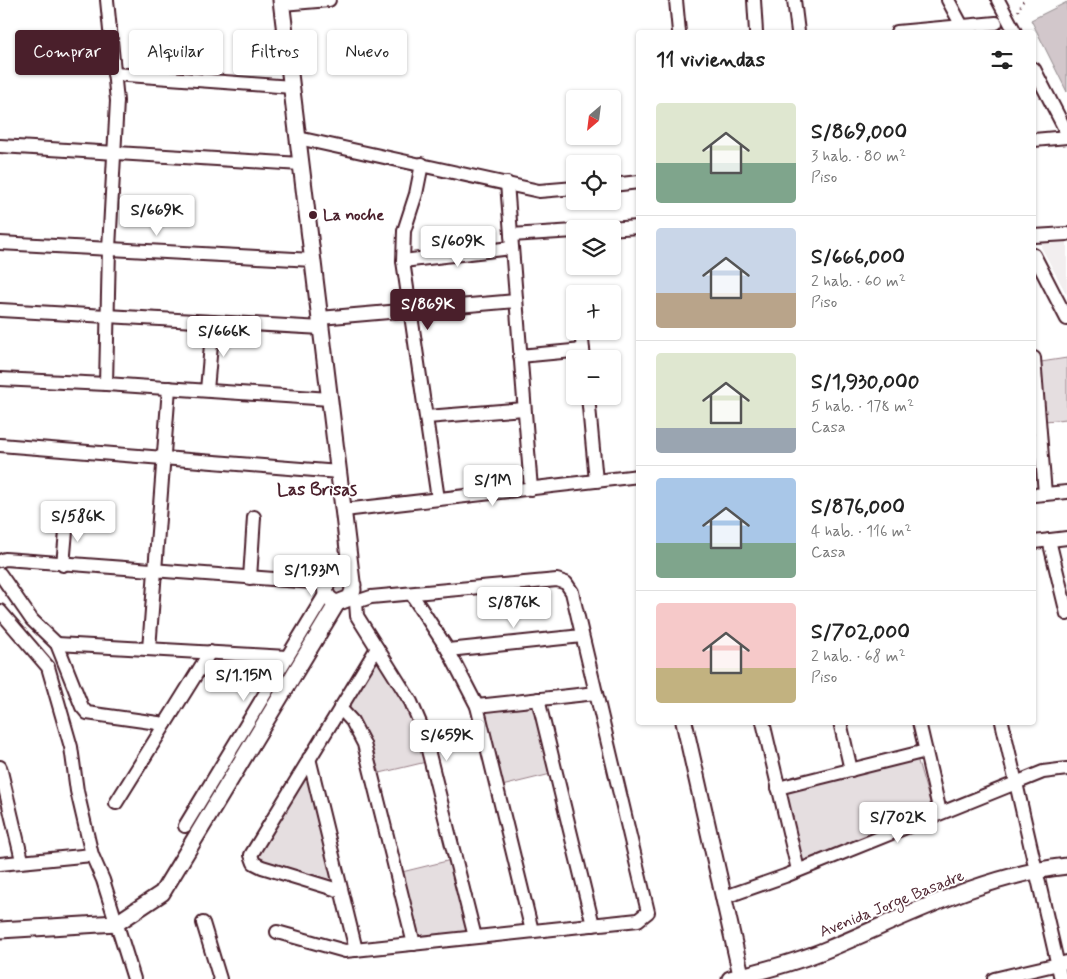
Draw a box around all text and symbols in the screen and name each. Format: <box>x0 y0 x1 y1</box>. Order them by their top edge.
chip: Comprar <box>15 30 119 75</box>
chip: Alquilar <box>129 30 223 75</box>
chip: Filtros <box>233 30 317 75</box>
chip: Nuevo <box>327 30 407 75</box>
text: 11 viviendas <box>656 46 765 74</box>
icon: filters <box>988 46 1016 74</box>
north arrow <box>566 90 621 145</box>
map controls <box>566 90 621 405</box>
text: S/869,000 <box>811 118 907 146</box>
icon: home <box>696 123 756 183</box>
text: 3 hab. · 80 m² <box>811 146 906 167</box>
button: locate <box>566 155 621 210</box>
text: Piso <box>811 167 837 188</box>
pin: S/669K <box>116 194 198 237</box>
text: S/669K <box>131 200 183 221</box>
place label: La noche <box>323 205 384 226</box>
marker: La noche <box>307 209 319 221</box>
button: layers <box>566 220 621 275</box>
pin: S/609K <box>417 226 499 268</box>
text: S/609K <box>432 231 484 252</box>
text: S/666,000 <box>811 243 905 271</box>
icon: home <box>696 248 756 308</box>
text: 2 hab. · 60 m² <box>811 271 906 292</box>
button: + <box>566 285 621 340</box>
pin: S/869K <box>387 288 469 331</box>
text: Piso <box>811 292 837 313</box>
text: S/869K <box>401 294 455 315</box>
pin: S/666K <box>183 316 265 358</box>
text: S/666K <box>198 321 250 342</box>
button: − <box>566 350 621 405</box>
text: S/1,930,000 <box>811 368 919 396</box>
icon: home <box>696 373 756 433</box>
text: 5 hab. · 178 m² <box>811 396 914 417</box>
text: Casa <box>811 417 846 438</box>
pin: S/1M <box>463 464 523 507</box>
text: S/1M <box>474 470 512 491</box>
district label: Las Brisas <box>277 478 357 502</box>
text: S/876,000 <box>811 493 905 521</box>
icon: home <box>696 498 756 558</box>
pin: S/586K <box>37 500 119 543</box>
text: S/586K <box>51 506 105 527</box>
text: 4 hab. · 116 m² <box>811 521 912 542</box>
text: Casa <box>811 542 846 563</box>
pin: S/1.93M <box>266 554 358 597</box>
text: S/1.93M <box>285 560 339 581</box>
pin: S/876K <box>473 586 555 629</box>
text: S/876K <box>488 592 540 613</box>
text: S/702,000 <box>811 618 910 646</box>
icon: home <box>696 623 756 683</box>
text: 2 hab. · 68 m² <box>811 646 906 667</box>
pin: S/1.15M <box>198 660 290 702</box>
text: S/1.15M <box>216 665 272 686</box>
text: Piso <box>811 667 837 688</box>
pin: S/659K <box>406 720 488 762</box>
text: S/659K <box>421 725 473 746</box>
pin: S/702K <box>857 802 939 844</box>
text: S/702K <box>870 807 926 828</box>
street label: Avenida Jorge Basadre <box>816 865 968 944</box>

